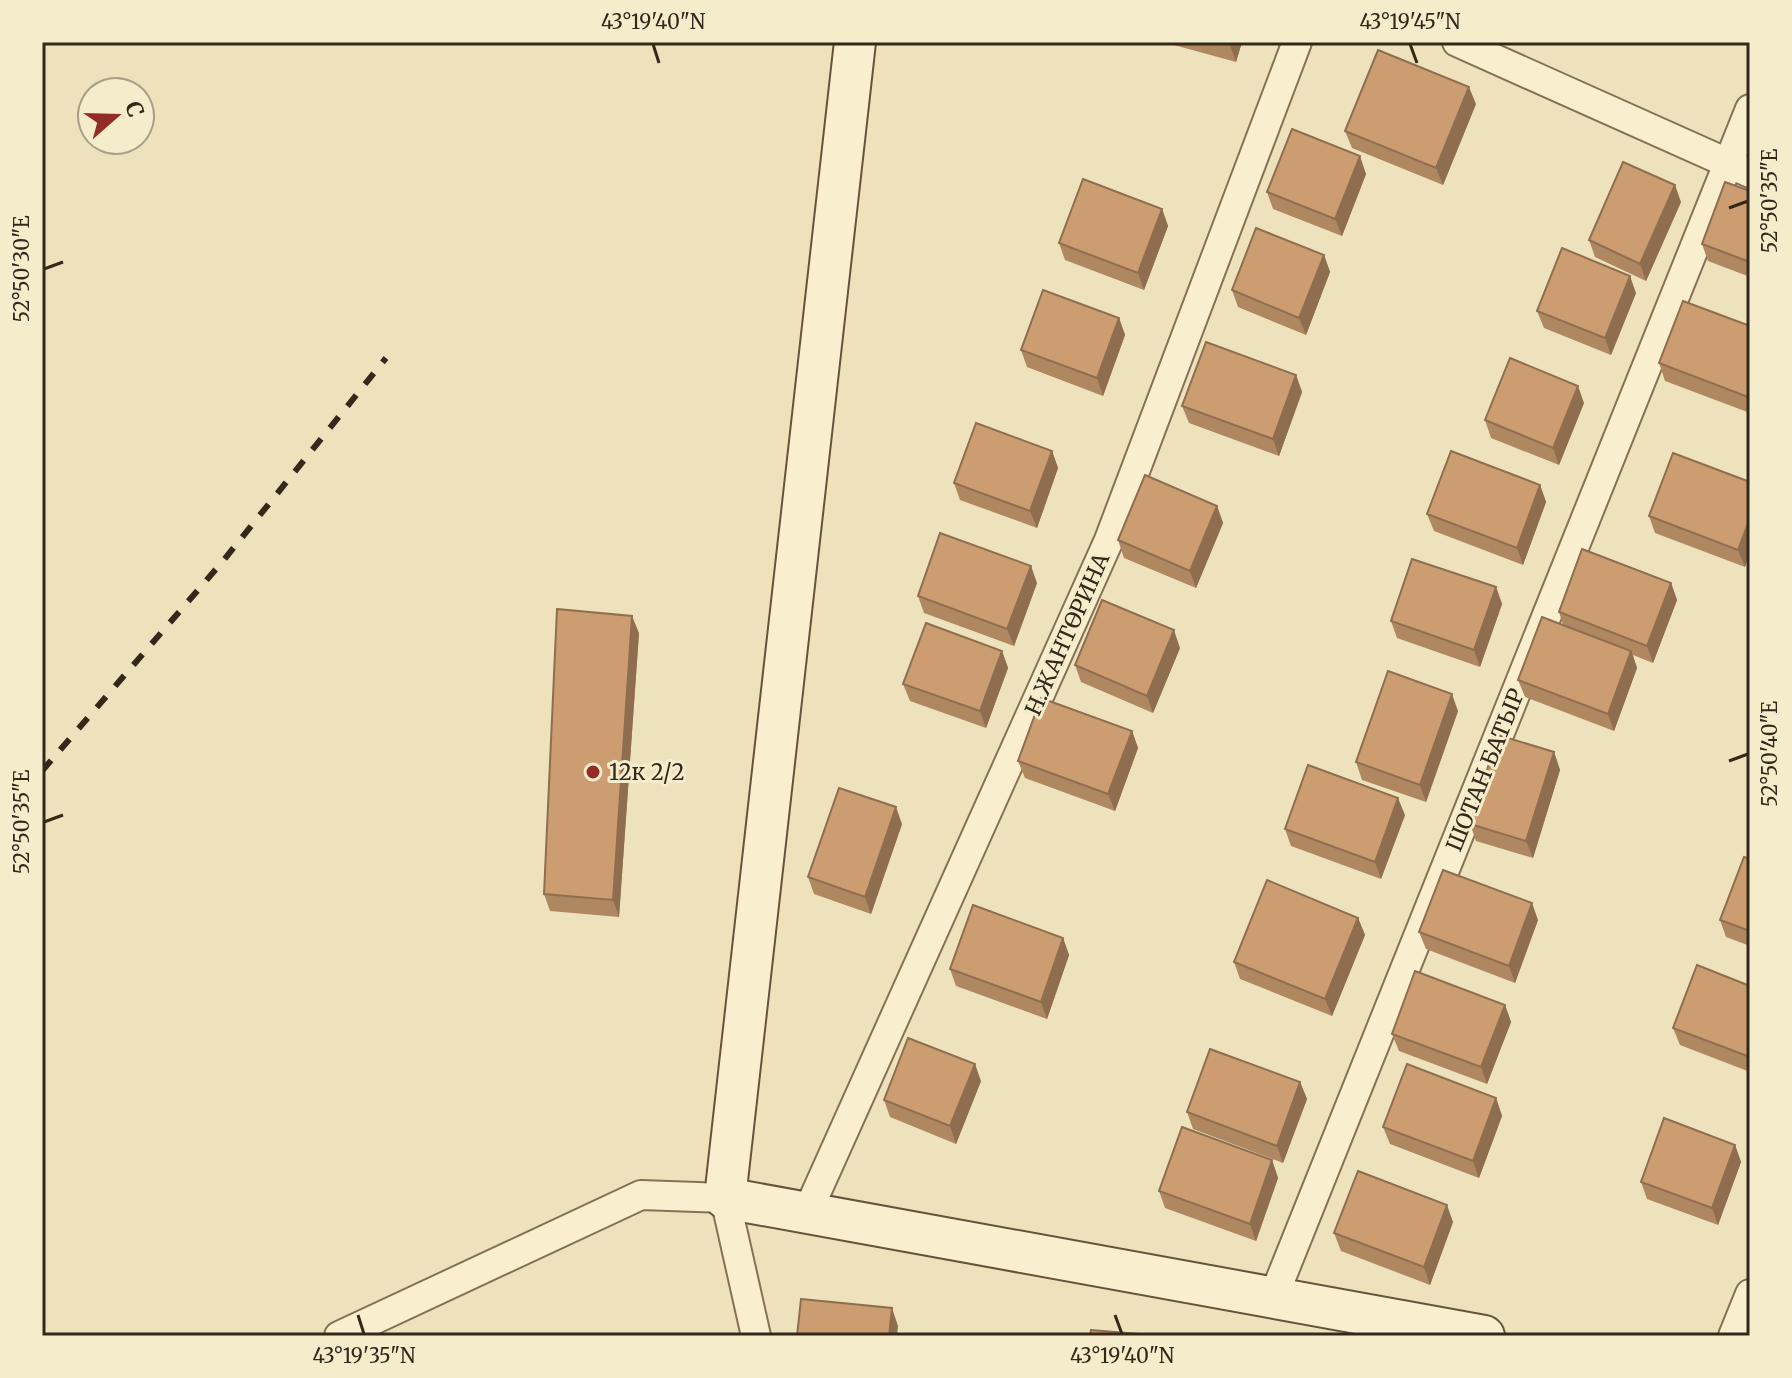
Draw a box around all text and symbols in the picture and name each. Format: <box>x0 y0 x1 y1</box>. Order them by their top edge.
text: 43°19'40"N <box>601 9 706 34</box>
text: 43°19'45"N <box>1359 9 1461 34</box>
north arrow <box>76 76 156 156</box>
text: С <box>119 98 150 121</box>
text: 52°50'35"E <box>1757 148 1782 253</box>
text: 52°50'30"E <box>9 215 34 323</box>
street label: Н.ЖАНТӨРИНА <box>1019 548 1116 720</box>
street label: ШОТАН БАТЫР <box>1440 684 1530 856</box>
text: 52°50'40"E <box>1757 701 1782 807</box>
place label: 12к 2/2 <box>609 758 684 786</box>
marker: 12к 2/2 <box>584 763 602 781</box>
text: 52°50'35"E <box>9 769 34 874</box>
text: 43°19'35"N <box>313 1343 416 1368</box>
text: 43°19'40"N <box>1070 1343 1175 1368</box>

